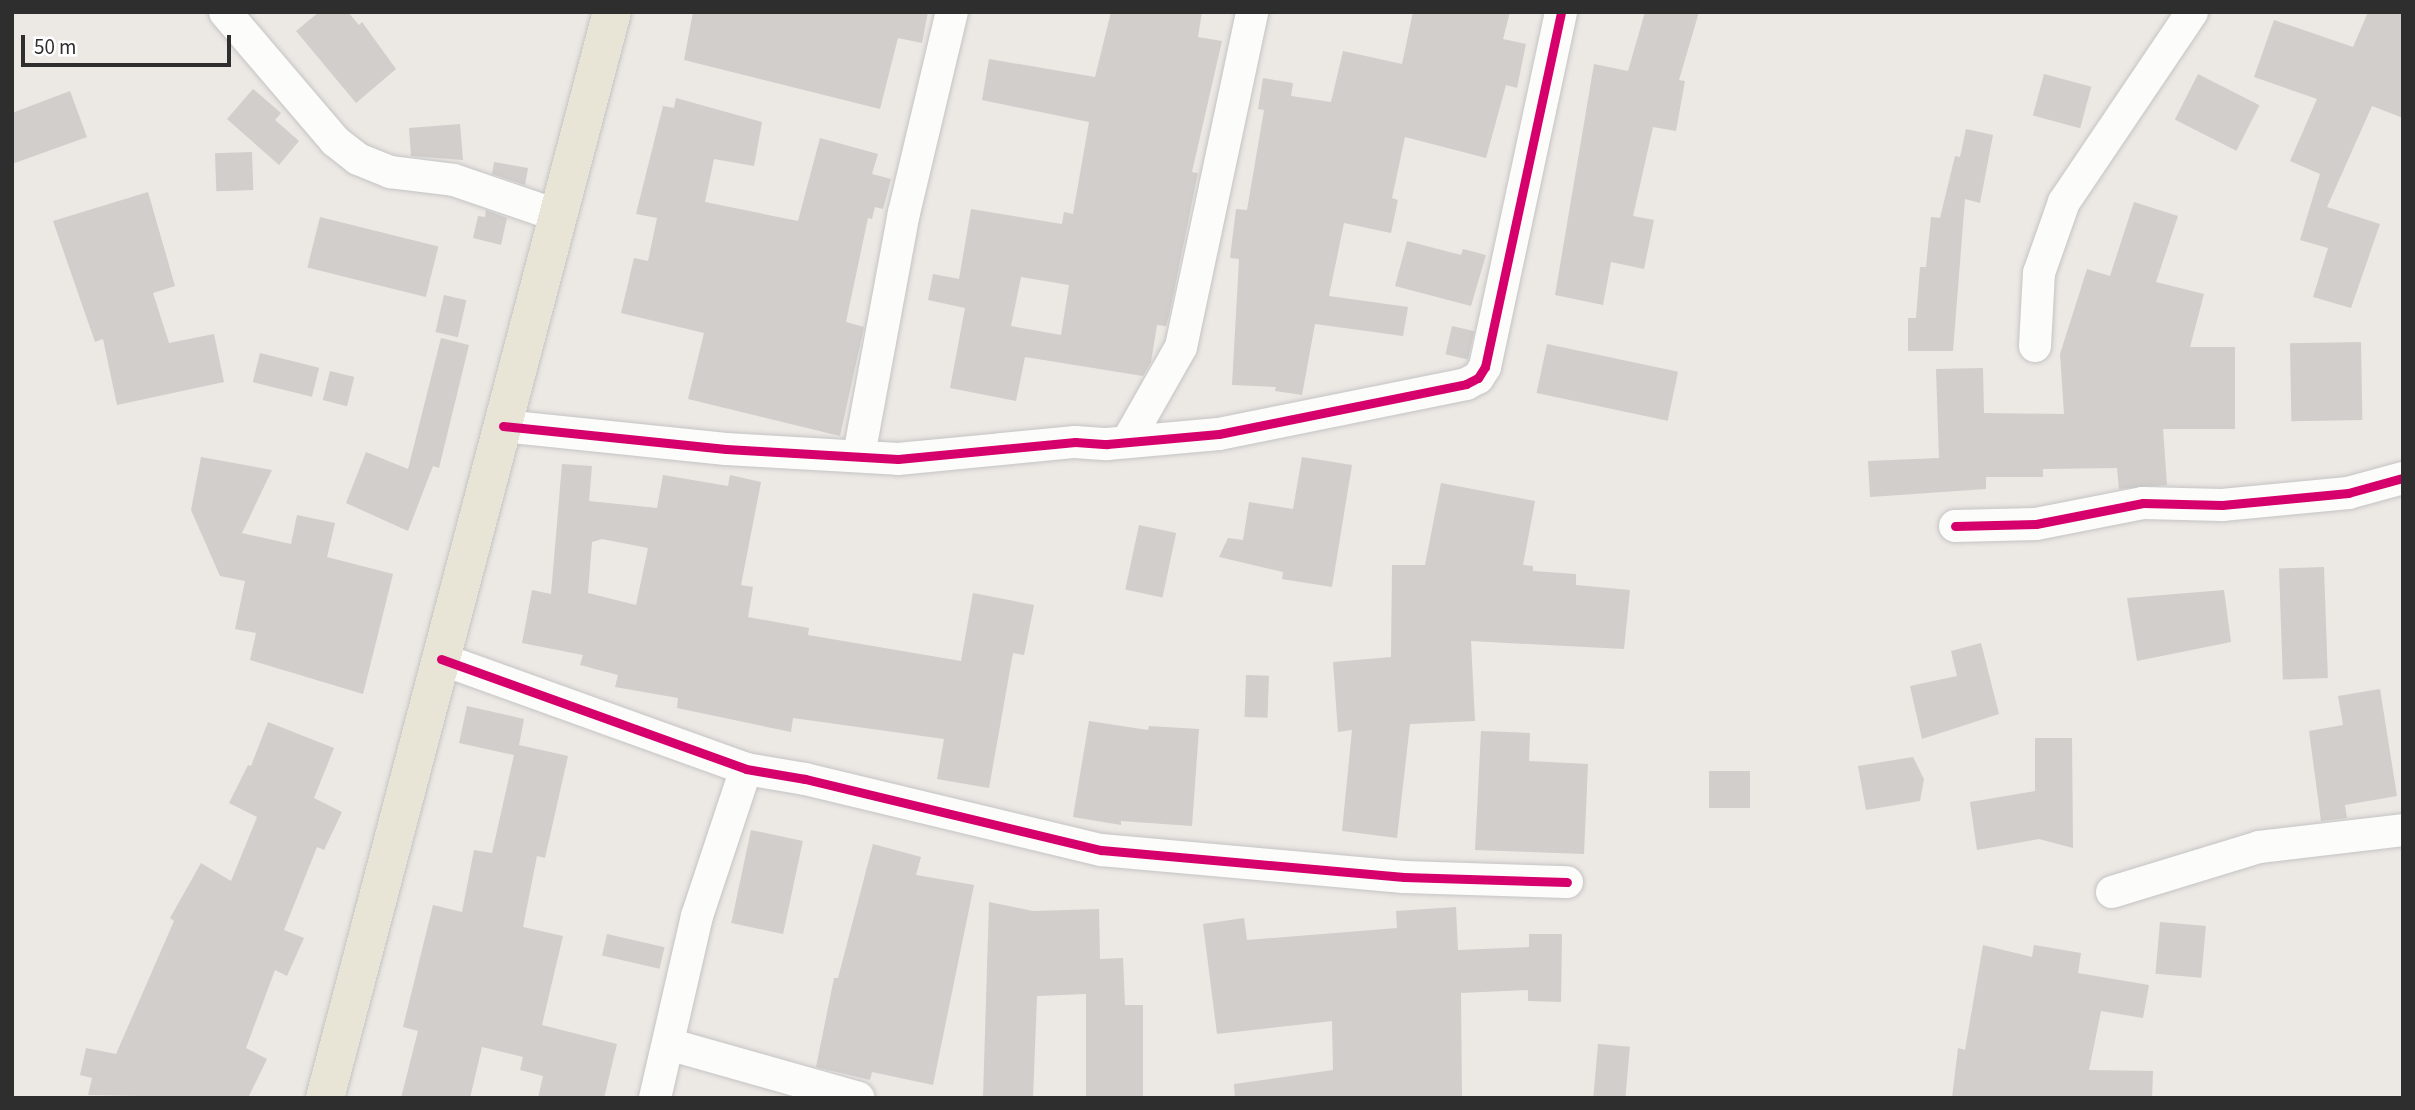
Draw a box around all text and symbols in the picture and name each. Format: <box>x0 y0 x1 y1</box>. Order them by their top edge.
scale bar <box>24 21 234 65</box>
text: 50 m <box>34 32 76 62</box>

